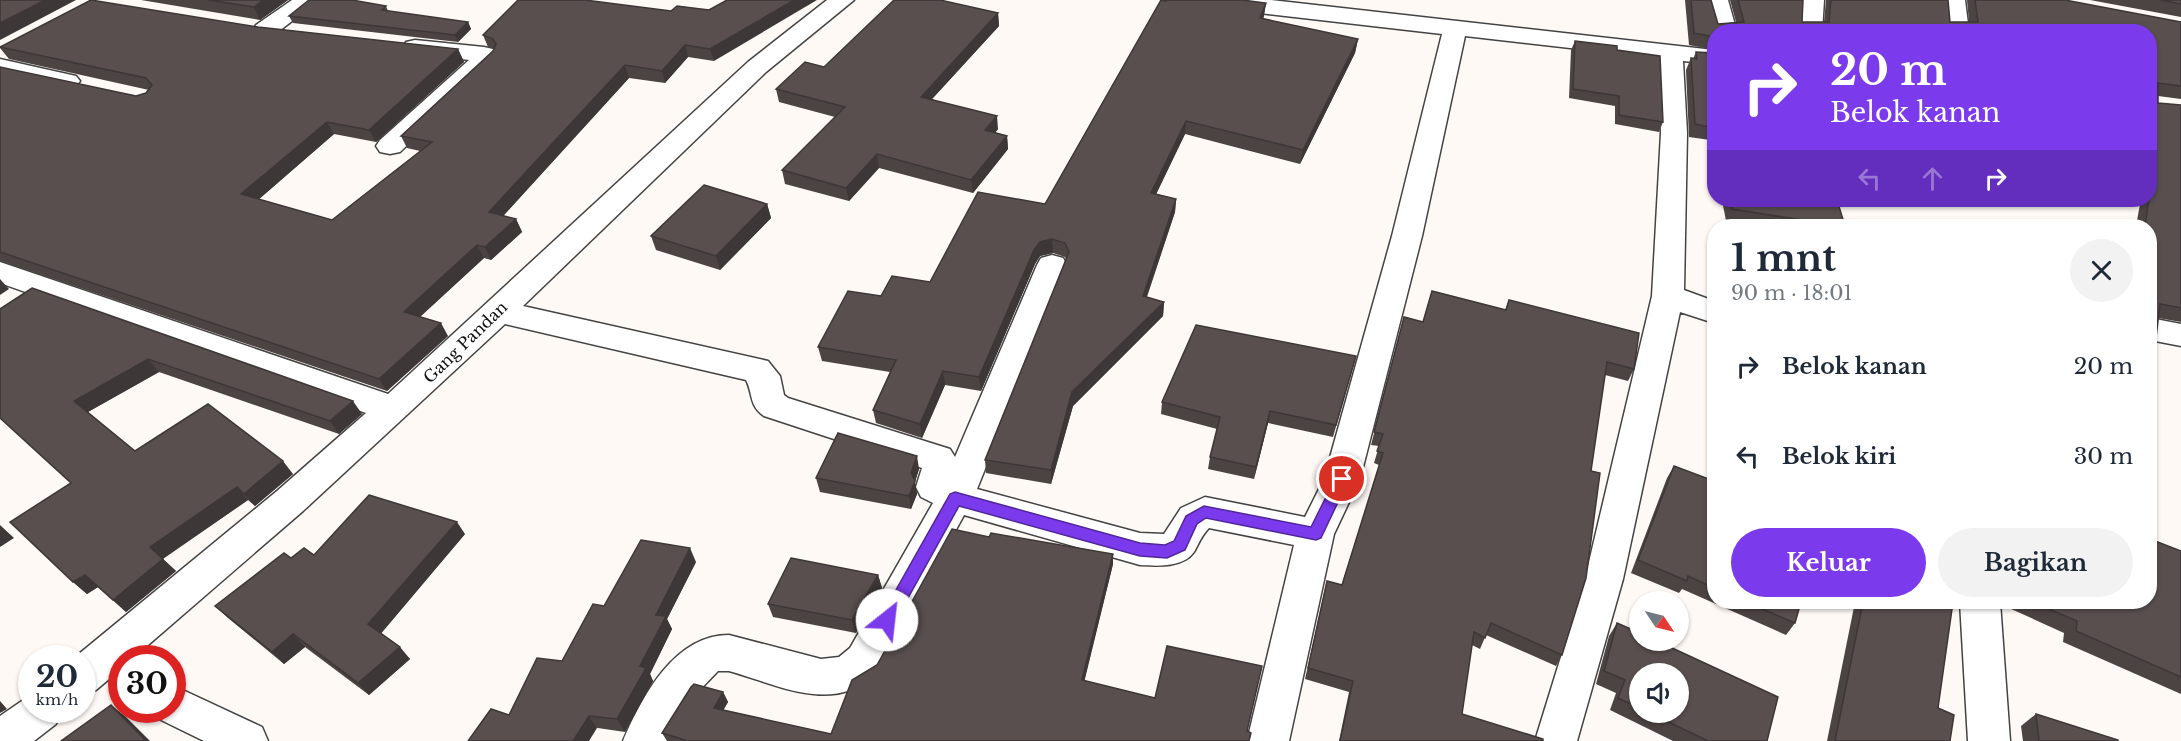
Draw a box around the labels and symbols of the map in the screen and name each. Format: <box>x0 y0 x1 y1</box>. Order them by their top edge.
street label: Gang Pandan <box>419 297 511 387</box>
pin <box>1316 453 1367 504</box>
position arrow <box>855 588 919 652</box>
north arrow <box>1629 591 1689 651</box>
speed limit sign: 30 <box>108 645 186 723</box>

